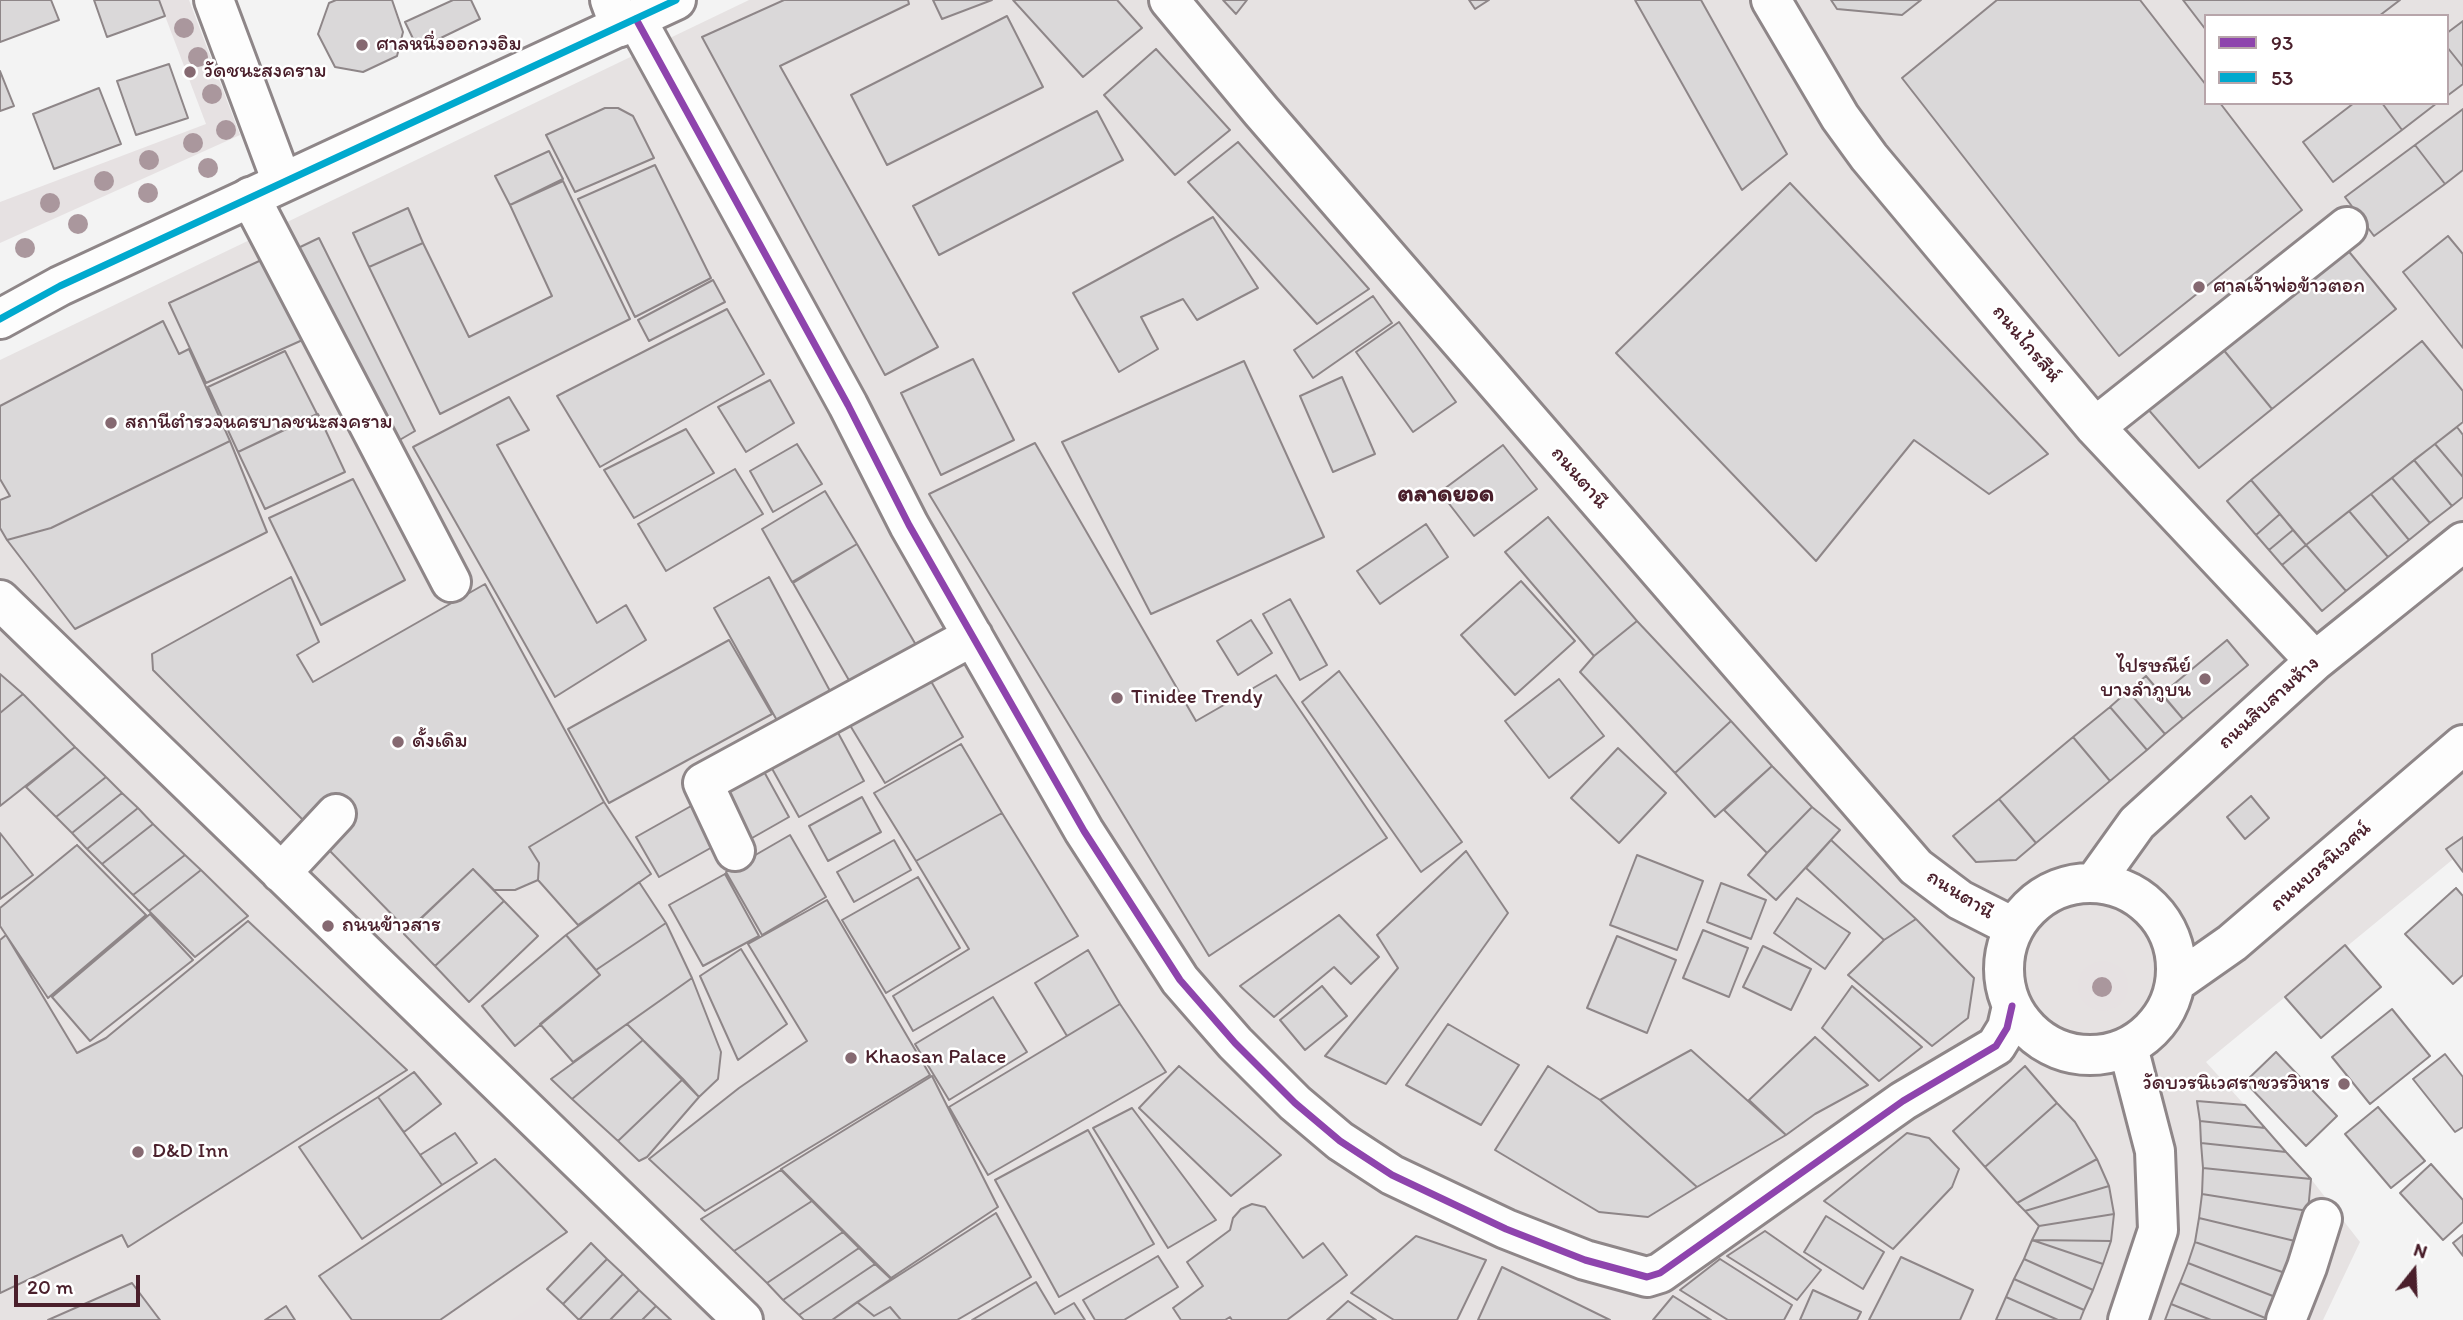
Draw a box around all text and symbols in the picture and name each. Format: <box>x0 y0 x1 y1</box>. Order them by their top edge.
legend <box>2204 14 2449 105</box>
text: 93 <box>2271 30 2293 55</box>
place label: ศาลหนึ่งออกวงอิม <box>376 32 522 58</box>
marker: ศาลหนึ่งออกวงอิม <box>354 37 370 53</box>
place label: วัดชนะสงคราม <box>204 59 327 85</box>
marker: วัดชนะสงคราม <box>182 64 198 80</box>
text: 53 <box>2271 65 2293 90</box>
place label: ศาลเจ้าพ่อข้าวตอก <box>2213 274 2365 300</box>
marker: ศาลเจ้าพ่อข้าวตอก <box>2191 279 2207 295</box>
street label: ถนนไกรสีห์ <box>1986 300 2066 388</box>
place label: สถานีตำรวจนครบาลชนะสงคราม <box>125 410 393 436</box>
marker: สถานีตำรวจนครบาลชนะสงคราม <box>103 415 119 431</box>
street label: ถนนตานี <box>1545 441 1613 515</box>
district label: ตลาดยอด <box>1398 481 1494 509</box>
street label: ถนนสิบสามห้าง <box>2213 651 2325 755</box>
place label: ไปรษณีย์ บางลำภูบน <box>2101 654 2191 704</box>
marker: ไปรษณีย์ บางลำภูบน <box>2197 671 2213 687</box>
place label: Tinidee Trendy <box>1131 685 1263 711</box>
marker: Tinidee Trendy <box>1109 690 1125 706</box>
place label: ดั้งเดิม <box>412 729 468 755</box>
marker: ดั้งเดิม <box>390 734 406 750</box>
street label: ถนนบวรนิเวศน์ <box>2265 816 2377 918</box>
street label: ถนนตานี <box>1922 864 1998 926</box>
place label: ถนนข้าวสาร <box>342 913 441 939</box>
marker: ถนนข้าวสาร <box>320 918 336 934</box>
place label: Khaosan Palace <box>865 1045 1006 1071</box>
marker: Khaosan Palace <box>843 1050 859 1066</box>
place label: วัดบวรนิเวศราชวรวิหาร <box>2143 1071 2330 1097</box>
marker: วัดบวรนิเวศราชวรวิหาร <box>2336 1076 2352 1092</box>
place label: D&D Inn <box>152 1139 228 1165</box>
marker: D&D Inn <box>130 1144 146 1160</box>
north arrow <box>2379 1236 2449 1306</box>
text: N <box>2411 1238 2430 1263</box>
scale bar <box>18 1260 144 1304</box>
text: 20 m <box>27 1274 73 1299</box>

